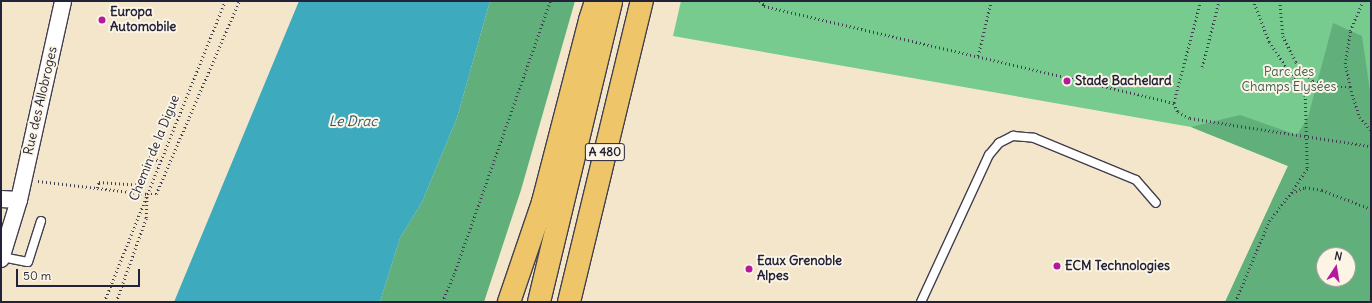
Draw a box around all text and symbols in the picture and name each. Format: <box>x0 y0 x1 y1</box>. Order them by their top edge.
place label: Europa Automobile <box>110 5 176 36</box>
marker: Europa Automobile <box>97 15 107 25</box>
street label: Rue des Allobroges <box>21 45 61 157</box>
park label: Parc des Champs Elysées <box>1241 65 1337 96</box>
place label: Stade Bachelard <box>1075 73 1172 89</box>
marker: Stade Bachelard <box>1062 76 1072 86</box>
street label: Chemin de la Digue <box>127 93 183 203</box>
water label: Le Drac <box>329 113 377 129</box>
road number: A 480 <box>584 142 626 162</box>
north arrow <box>1316 247 1356 287</box>
text: N <box>1333 249 1343 264</box>
place label: Eaux Grenoble Alpes <box>757 254 842 285</box>
place label: ECM Technologies <box>1065 258 1170 274</box>
scale bar <box>18 261 142 287</box>
marker: ECM Technologies <box>1052 261 1062 271</box>
marker: Eaux Grenoble Alpes <box>744 264 754 274</box>
text: 50 m <box>23 268 51 283</box>

